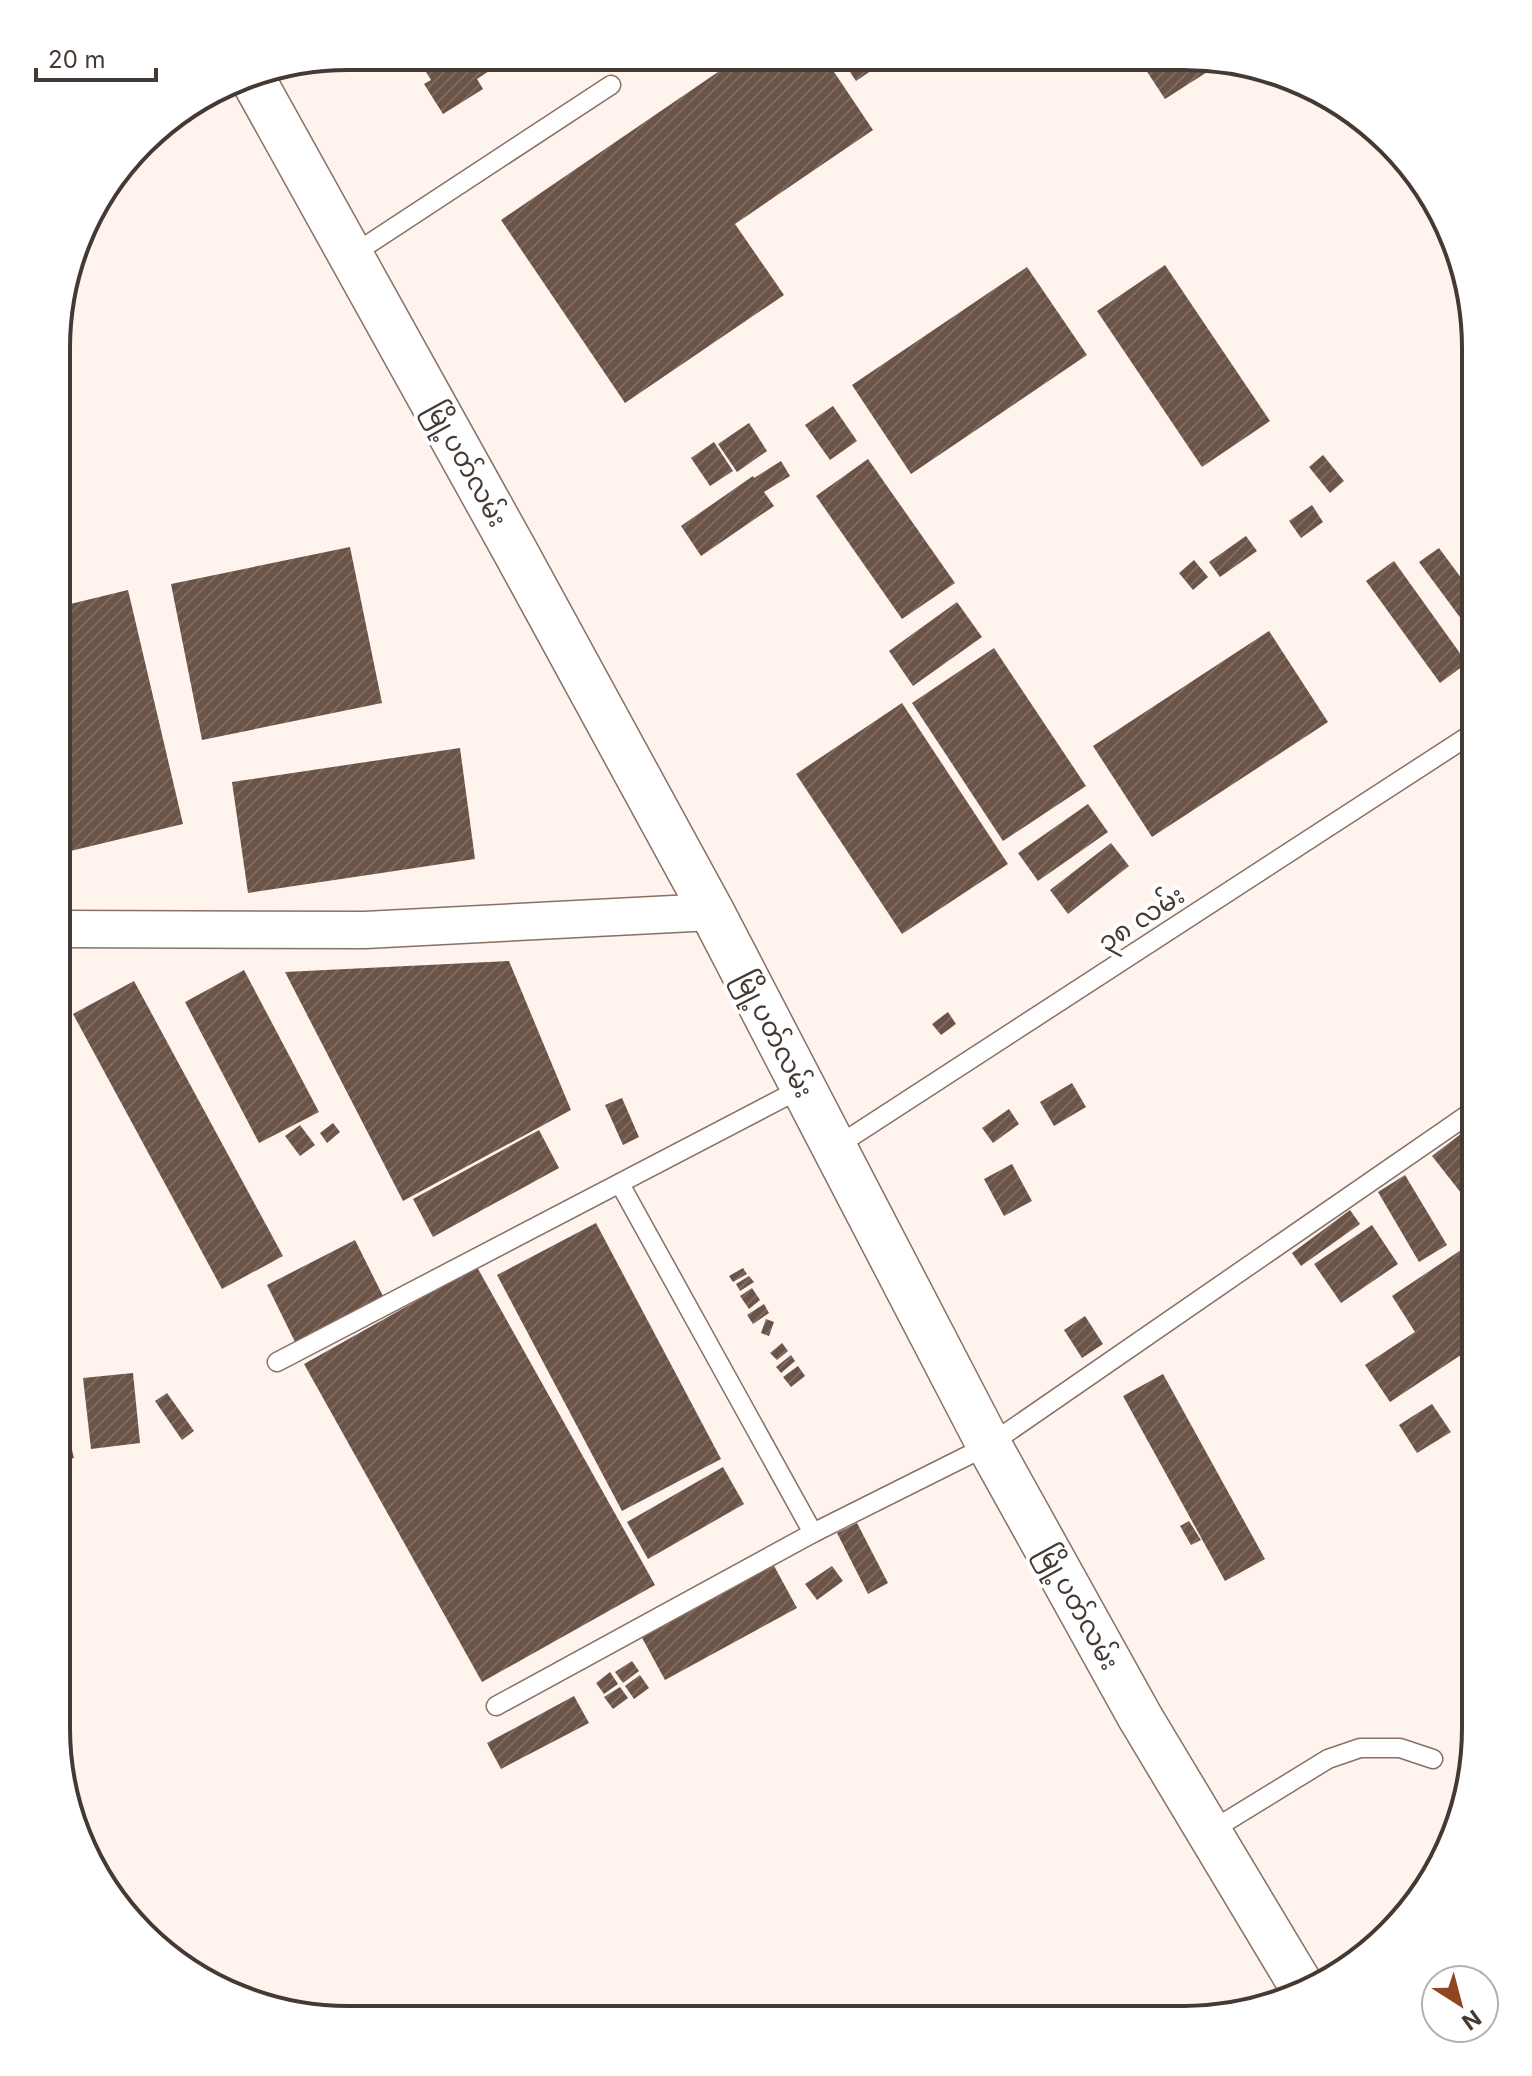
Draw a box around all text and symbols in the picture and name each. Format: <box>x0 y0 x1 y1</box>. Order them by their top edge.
scale bar <box>36 32 156 82</box>
text: 20 m <box>48 45 106 74</box>
street label: မြို့ပတ်လမ်း <box>415 395 515 535</box>
street label: ၃၈ လမ်း <box>1092 878 1193 962</box>
street label: မြို့ပတ်လမ်း <box>724 965 821 1105</box>
street label: မြို့ပတ်လမ်း <box>1027 1538 1127 1678</box>
north arrow <box>1420 1964 1500 2044</box>
text: N <box>1457 2005 1486 2036</box>

